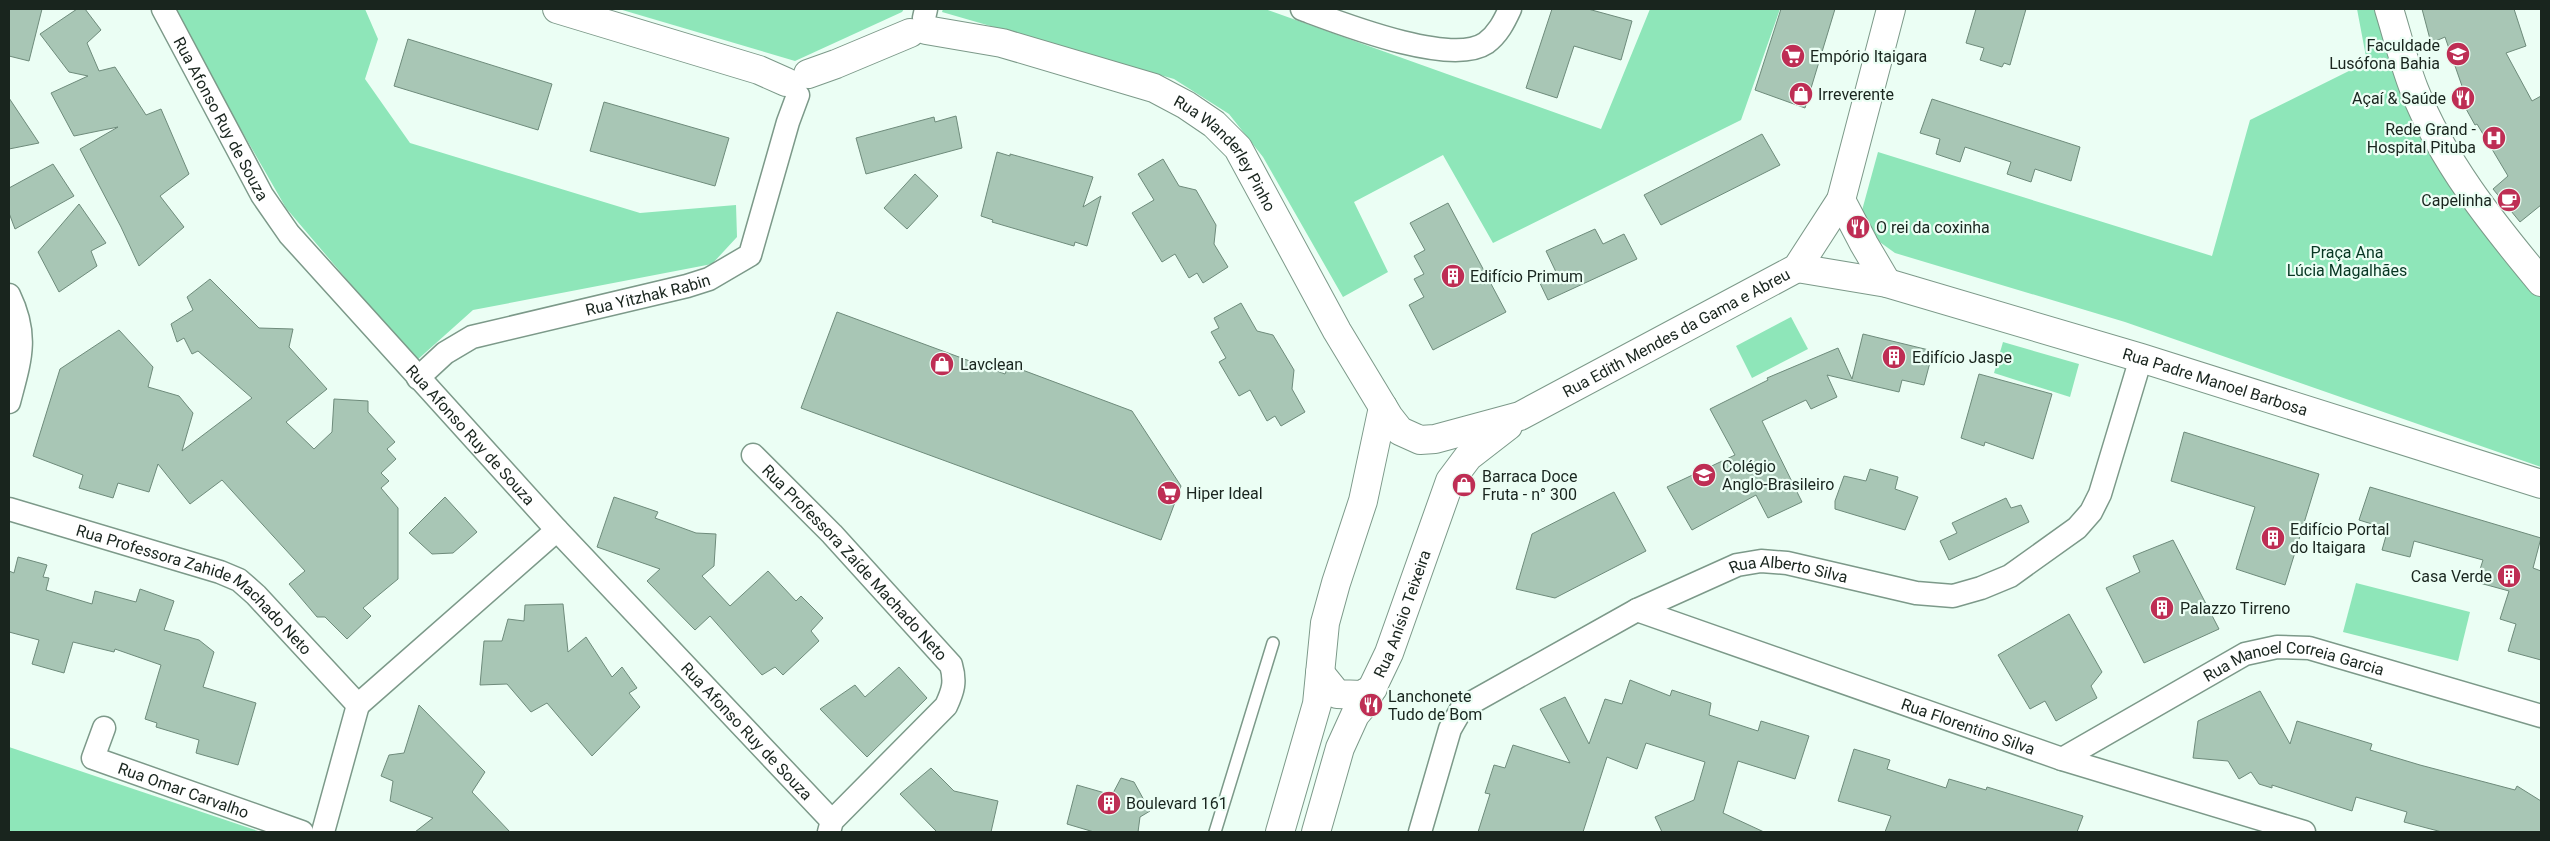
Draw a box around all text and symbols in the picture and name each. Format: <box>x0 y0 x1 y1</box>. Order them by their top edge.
street label: Rua Afonso Ruy de Souza <box>170 33 272 204</box>
place label: Faculdade Lusófona Bahia <box>2329 36 2440 73</box>
school or university icon: Faculdade Lusófona Bahia <box>2445 41 2471 67</box>
supermarket icon: Empório Itaigara <box>1780 43 1806 69</box>
place label: Empório Itaigara <box>1810 47 1927 66</box>
shop icon: Irreverente <box>1788 81 1814 107</box>
place label: Irreverente <box>1818 85 1894 104</box>
restaurant icon: Açaí & Saúde <box>2450 85 2476 111</box>
place label: Açaí & Saúde <box>2352 89 2446 108</box>
street label: Rua Wanderley Pinho <box>1171 91 1280 215</box>
place label: Rede Grand - Hospital Pituba <box>2367 120 2477 157</box>
hospital icon: Rede Grand - Hospital Pituba <box>2481 125 2507 151</box>
cafe icon: Capelinha <box>2496 187 2522 213</box>
place label: Capelinha <box>2421 191 2492 210</box>
restaurant icon: O rei da coxinha <box>1845 214 1871 240</box>
place label: O rei da coxinha <box>1876 218 1990 237</box>
park label: Praça Ana Lúcia Magalhães <box>2287 243 2407 280</box>
building icon: Edifício Primum <box>1440 263 1466 289</box>
street label: Rua Edith Mendes da Gama e Abreu <box>1559 264 1793 401</box>
place label: Edifício Primum <box>1470 267 1583 286</box>
street label: Rua Yitzhak Rabin <box>584 270 713 319</box>
building icon: Edifício Jaspe <box>1881 344 1907 370</box>
street label: Rua Padre Manoel Barbosa <box>2120 344 2310 419</box>
place label: Edifício Jaspe <box>1912 348 2012 367</box>
shop icon: Lavclean <box>929 351 955 377</box>
place label: Lavclean <box>960 355 1023 374</box>
street label: Rua Afonso Ruy de Souza <box>403 361 539 509</box>
place label: Colégio Anglo-Brasileiro <box>1722 457 1834 494</box>
street label: Rua Professora Zaíde Machado Neto <box>758 460 951 664</box>
school or university icon: Colégio Anglo-Brasileiro <box>1691 462 1717 488</box>
place label: Barraca Doce Fruta - n° 300 <box>1482 467 1577 504</box>
shop icon: Barraca Doce Fruta - n° 300 <box>1451 472 1477 498</box>
supermarket icon: Hiper Ideal <box>1156 480 1182 506</box>
place label: Hiper Ideal <box>1186 484 1263 503</box>
street label: Rua Professora Zahide Machado Neto <box>74 520 316 658</box>
place label: Edifício Portal do Itaigara <box>2290 520 2390 557</box>
building icon: Edifício Portal do Itaigara <box>2260 525 2286 551</box>
street label: Rua Anísio Teixeira <box>1369 547 1434 681</box>
street label: Rua Alberto Silva <box>1726 551 1850 586</box>
building icon: Casa Verde <box>2496 563 2522 589</box>
place label: Casa Verde <box>2411 567 2492 586</box>
building icon: Palazzo Tirreno <box>2149 595 2175 621</box>
place label: Palazzo Tirreno <box>2180 599 2290 618</box>
street label: Rua Manoel Correia Garcia <box>2200 638 2387 685</box>
street label: Rua Afonso Ruy de Souza <box>677 658 817 804</box>
place label: Lanchonete Tudo de Bom <box>1388 687 1482 724</box>
restaurant icon: Lanchonete Tudo de Bom <box>1358 692 1384 718</box>
street label: Rua Florentino Silva <box>1899 694 2038 758</box>
street label: Rua Omar Carvalho <box>116 758 251 822</box>
building icon: Boulevard 161 <box>1096 790 1122 816</box>
place label: Boulevard 161 <box>1126 794 1228 813</box>

